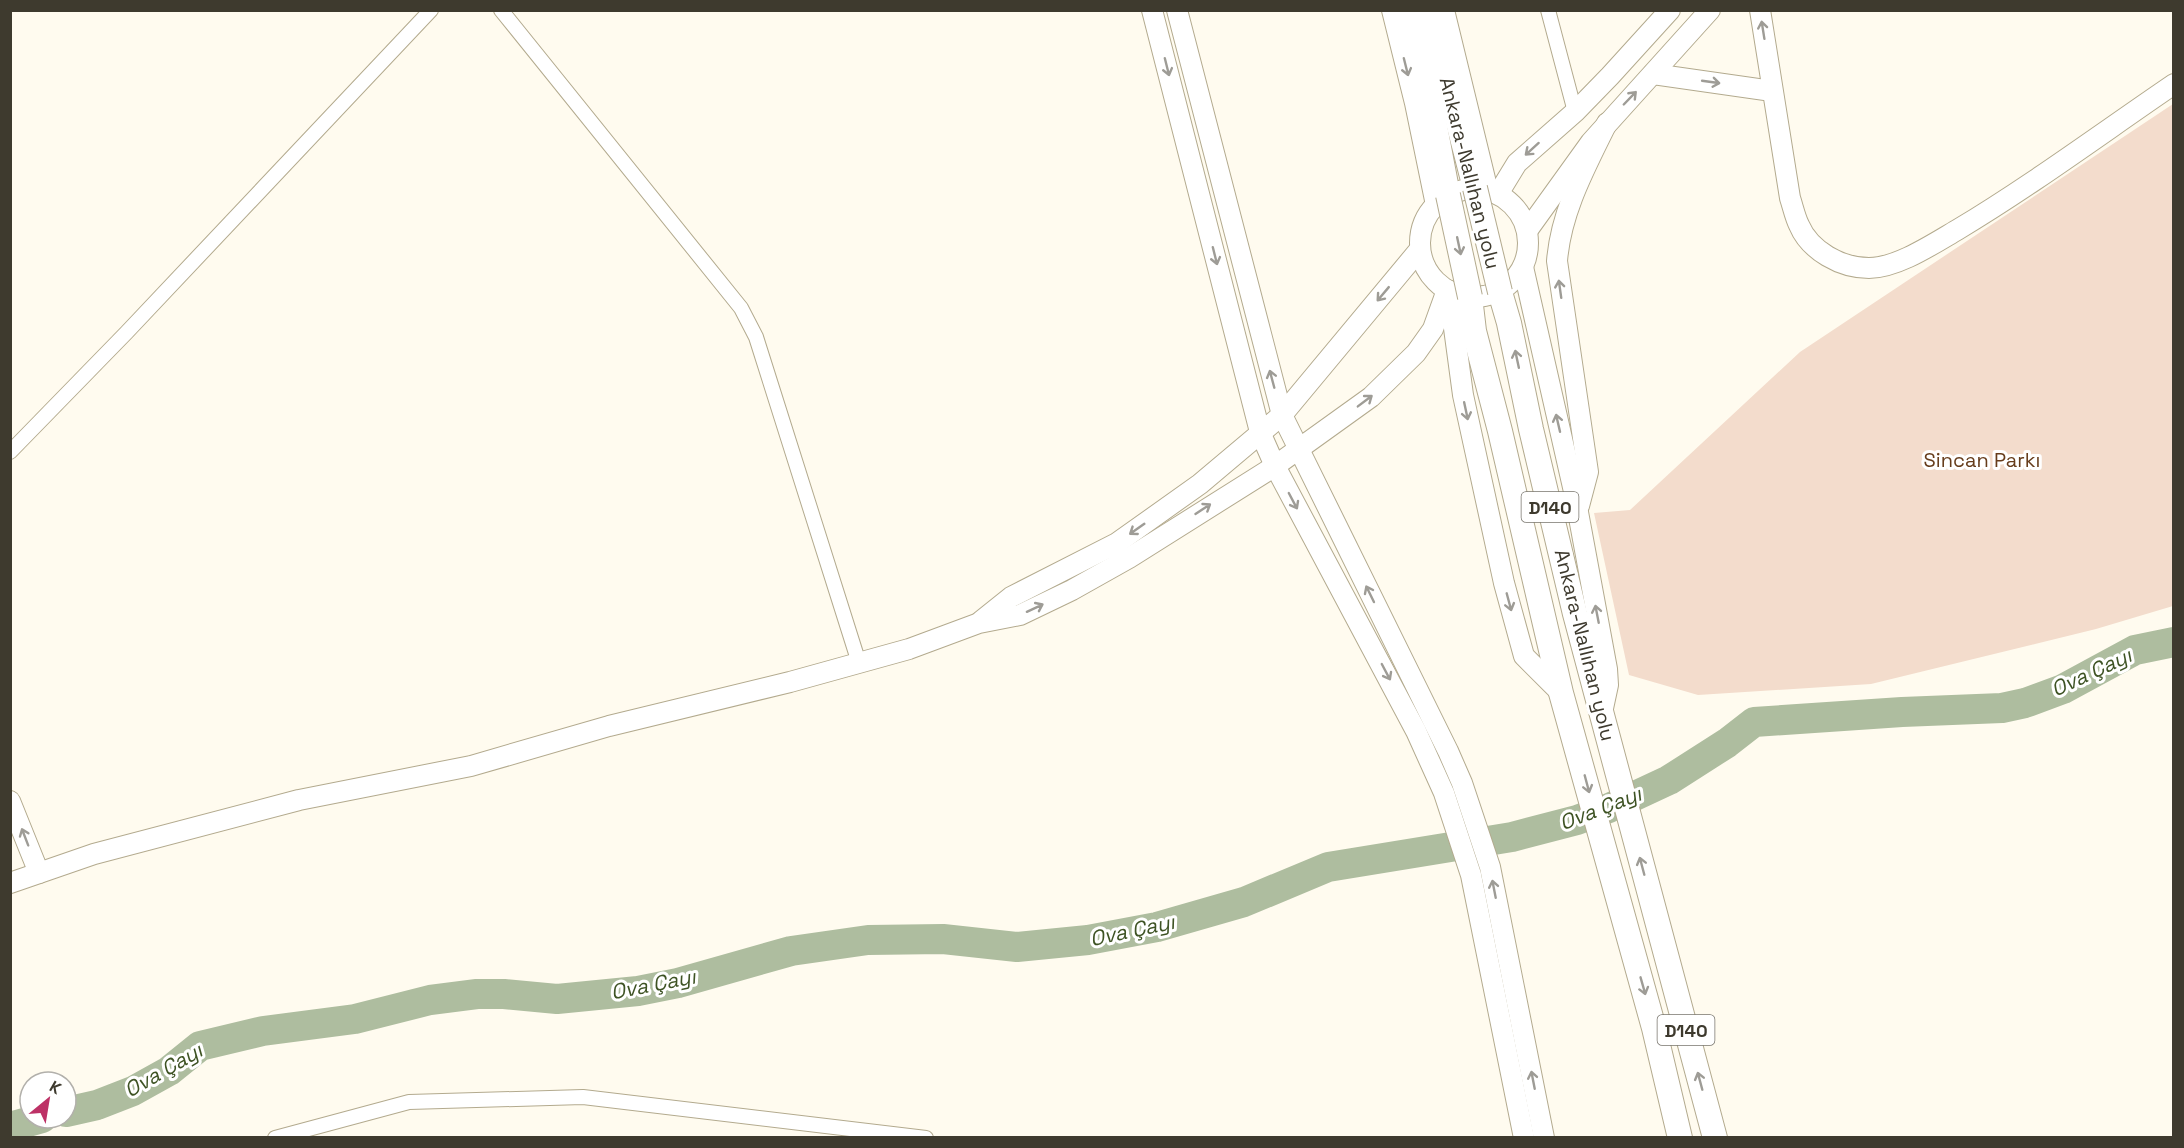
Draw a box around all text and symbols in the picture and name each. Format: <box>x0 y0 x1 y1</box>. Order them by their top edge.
one-way arrow <box>1758 20 1769 40</box>
one-way arrow <box>1161 57 1173 76</box>
one-way arrow <box>1401 57 1413 76</box>
street label: Ankara-Nallıhan yolu <box>1434 74 1506 272</box>
one-way arrow <box>1701 76 1721 87</box>
one-way arrow <box>1623 90 1637 105</box>
one-way arrow <box>1525 142 1540 156</box>
one-way arrow <box>1454 236 1465 256</box>
one-way arrow <box>1210 246 1222 265</box>
one-way arrow <box>1555 280 1566 299</box>
one-way arrow <box>1376 286 1389 302</box>
one-way arrow <box>1511 349 1522 369</box>
one-way arrow <box>1266 370 1278 389</box>
one-way arrow <box>1357 395 1373 408</box>
one-way arrow <box>1461 402 1473 421</box>
one-way arrow <box>1551 414 1563 433</box>
park label: Sincan Parkı <box>1924 447 2040 473</box>
one-way arrow <box>1288 491 1299 509</box>
road number: D140 <box>1522 492 1578 522</box>
one-way arrow <box>1194 503 1211 515</box>
one-way arrow <box>1130 523 1146 535</box>
street label: Ankara-Nallıhan yolu <box>1549 546 1621 744</box>
one-way arrow <box>1363 586 1375 604</box>
one-way arrow <box>1504 592 1515 611</box>
one-way arrow <box>1026 601 1044 613</box>
one-way arrow <box>1591 605 1602 624</box>
water label: Ova Çayı <box>2046 641 2136 702</box>
one-way arrow <box>1381 663 1392 681</box>
one-way arrow <box>1582 774 1593 793</box>
water label: Ova Çayı <box>1555 780 1646 836</box>
one-way arrow <box>19 828 30 847</box>
one-way arrow <box>1636 856 1647 875</box>
one-way arrow <box>1488 880 1499 899</box>
water label: Ova Çayı <box>1087 908 1178 952</box>
water label: Ova Çayı <box>608 962 699 1005</box>
one-way arrow <box>1637 976 1649 995</box>
road number: D140 <box>1658 1015 1714 1045</box>
water label: Ova Çayı <box>119 1036 208 1103</box>
north arrow <box>18 1070 78 1130</box>
one-way arrow <box>1527 1071 1538 1090</box>
one-way arrow <box>1693 1072 1705 1091</box>
text: K <box>46 1076 65 1099</box>

